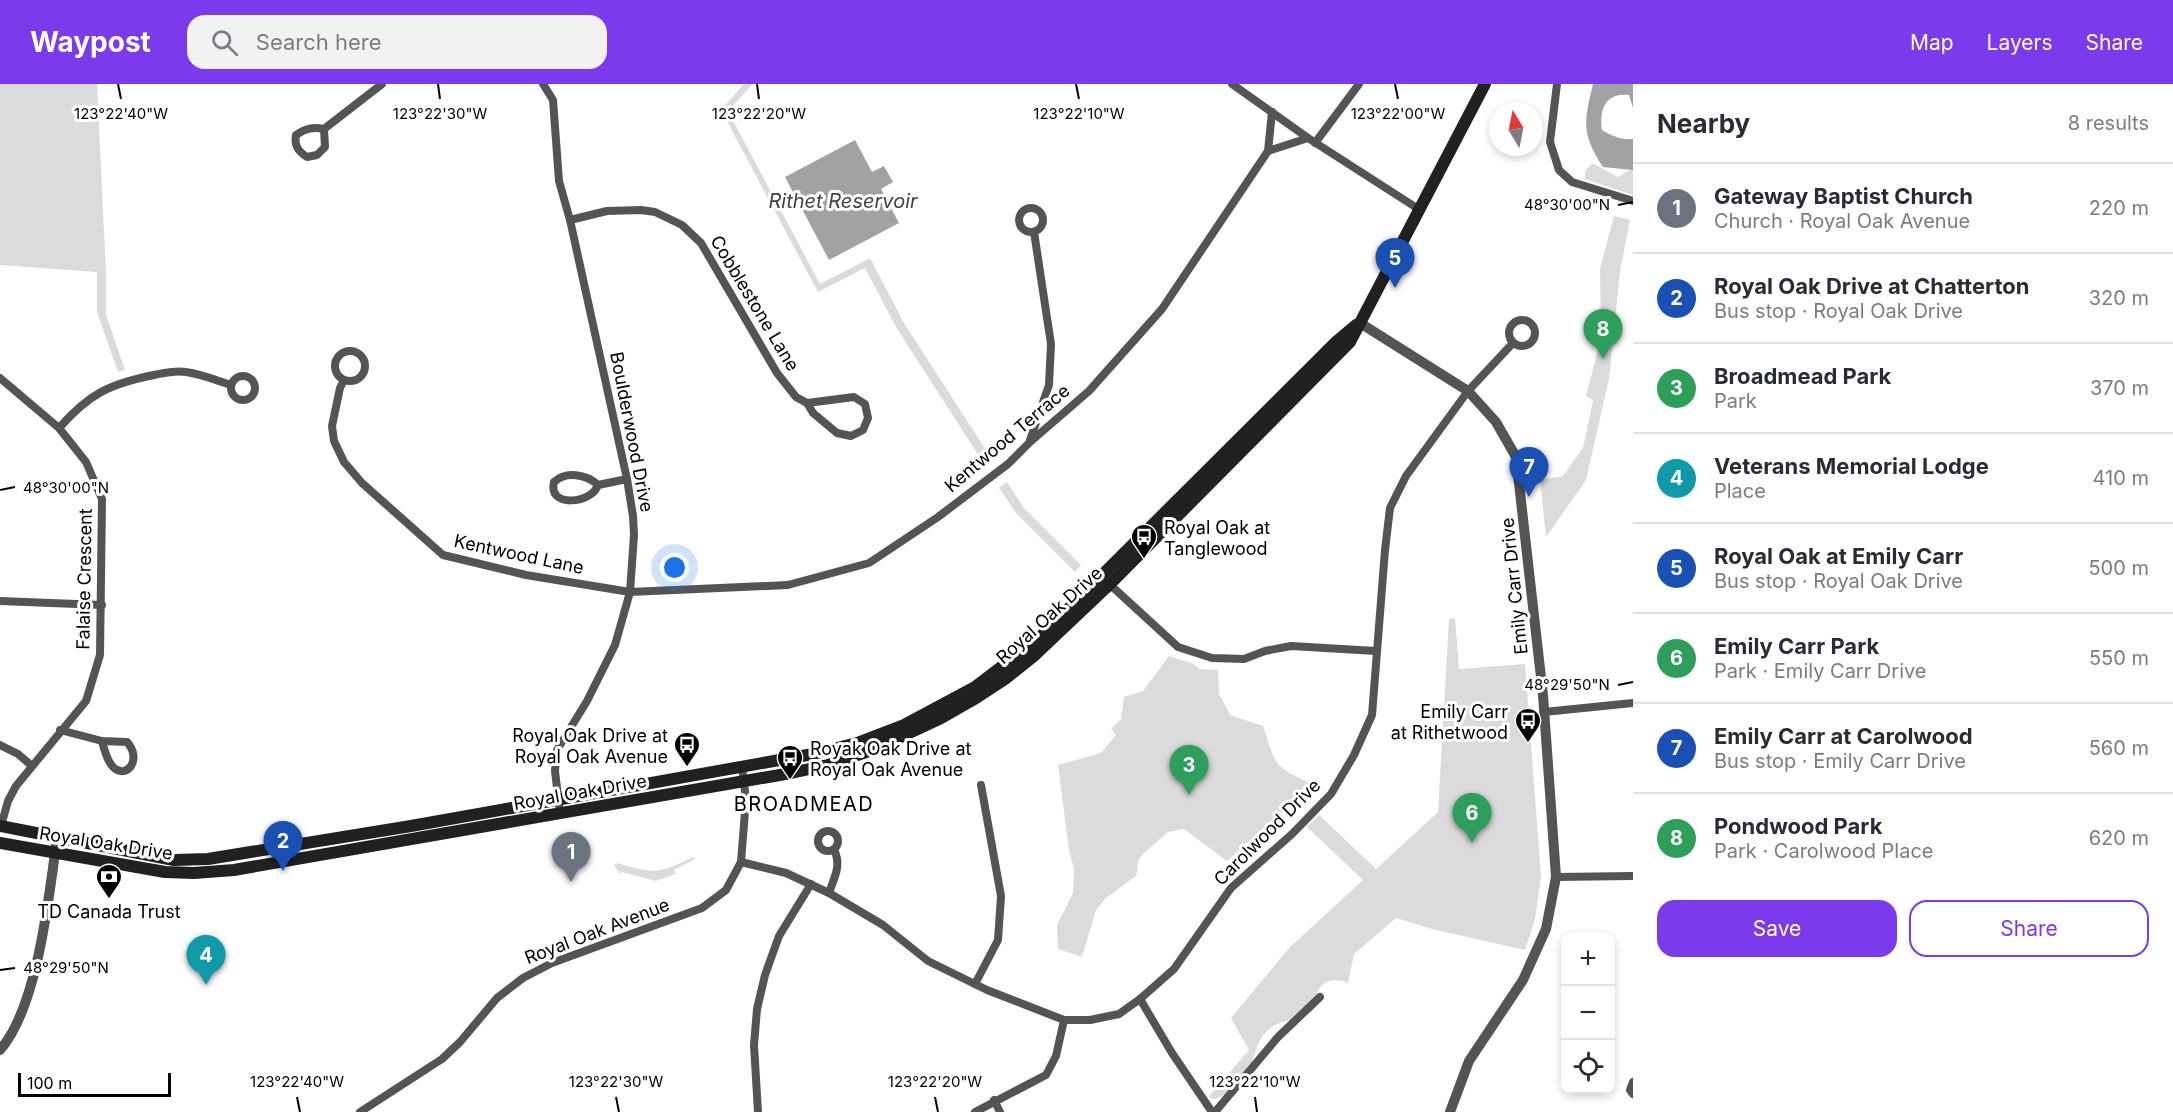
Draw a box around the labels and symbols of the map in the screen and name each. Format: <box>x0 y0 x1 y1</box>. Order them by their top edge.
north arrow <box>1489 102 1543 156</box>
text: 123°22'40"W <box>74 104 168 123</box>
text: 123°22'30"W <box>393 104 487 123</box>
text: 123°22'20"W <box>712 104 806 123</box>
text: 123°22'10"W <box>1033 104 1125 123</box>
text: 123°22'00"W <box>1351 104 1446 123</box>
water label: Rithet Reservoir <box>768 189 918 213</box>
text: 48°30'00"N <box>1524 195 1610 214</box>
street label: Cobblestone Lane <box>706 231 804 375</box>
pin: 5 <box>1376 238 1414 288</box>
pin: 8 <box>1584 310 1622 359</box>
street label: Boulderwood Drive <box>606 350 658 514</box>
street label: Kentwood Terrace <box>940 380 1074 496</box>
pin: 7 <box>1510 448 1549 497</box>
text: 48°30'00"N <box>23 478 109 497</box>
street label: Falaise Crescent <box>72 508 96 650</box>
place label: Royal Oak at Tanglewood <box>1164 517 1270 559</box>
street label: Emily Carr Drive <box>1496 517 1532 655</box>
bus stop icon: Royal Oak at Tanglewood <box>1129 522 1159 560</box>
street label: Kentwood Lane <box>452 530 586 578</box>
your location <box>660 553 689 582</box>
street label: Royal Oak Drive <box>992 562 1106 668</box>
text: 48°29'50"N <box>1524 675 1610 694</box>
place label: Emily Carr at Rithetwood <box>1391 701 1508 743</box>
bus stop icon: Emily Carr at Rithetwood <box>1513 706 1543 744</box>
place label: Royal Oak Drive at Royal Oak Avenue <box>512 725 668 767</box>
bus stop icon: Royal Oak Drive at Royal Oak Avenue <box>672 730 702 768</box>
place label: Royak Oak Drive at Royal Oak Avenue <box>810 738 971 780</box>
bus stop icon: Royak Oak Drive at Royal Oak Avenue <box>775 743 805 781</box>
pin: 3 <box>1170 746 1208 795</box>
street label: Royal Oak Drive <box>512 770 648 814</box>
street label: Carolwood Drive <box>1209 774 1325 890</box>
district label: BROADMEAD <box>734 792 874 816</box>
pin: 6 <box>1452 794 1492 843</box>
street label: Royal Oak Drive <box>38 822 174 864</box>
pin: 2 <box>264 822 302 871</box>
pin: 1 <box>552 832 590 882</box>
bank icon: TD Canada Trust <box>94 862 124 900</box>
street label: Royal Oak Avenue <box>522 894 672 968</box>
place label: TD Canada Trust <box>37 901 181 922</box>
pin: 4 <box>186 936 226 985</box>
text: 48°29'50"N <box>23 958 109 977</box>
scale bar <box>18 1070 171 1098</box>
text: 123°22'40"W <box>250 1072 344 1091</box>
text: 123°22'30"W <box>569 1072 663 1091</box>
text: 123°22'20"W <box>888 1072 982 1091</box>
text: 123°22'10"W <box>1209 1072 1301 1091</box>

